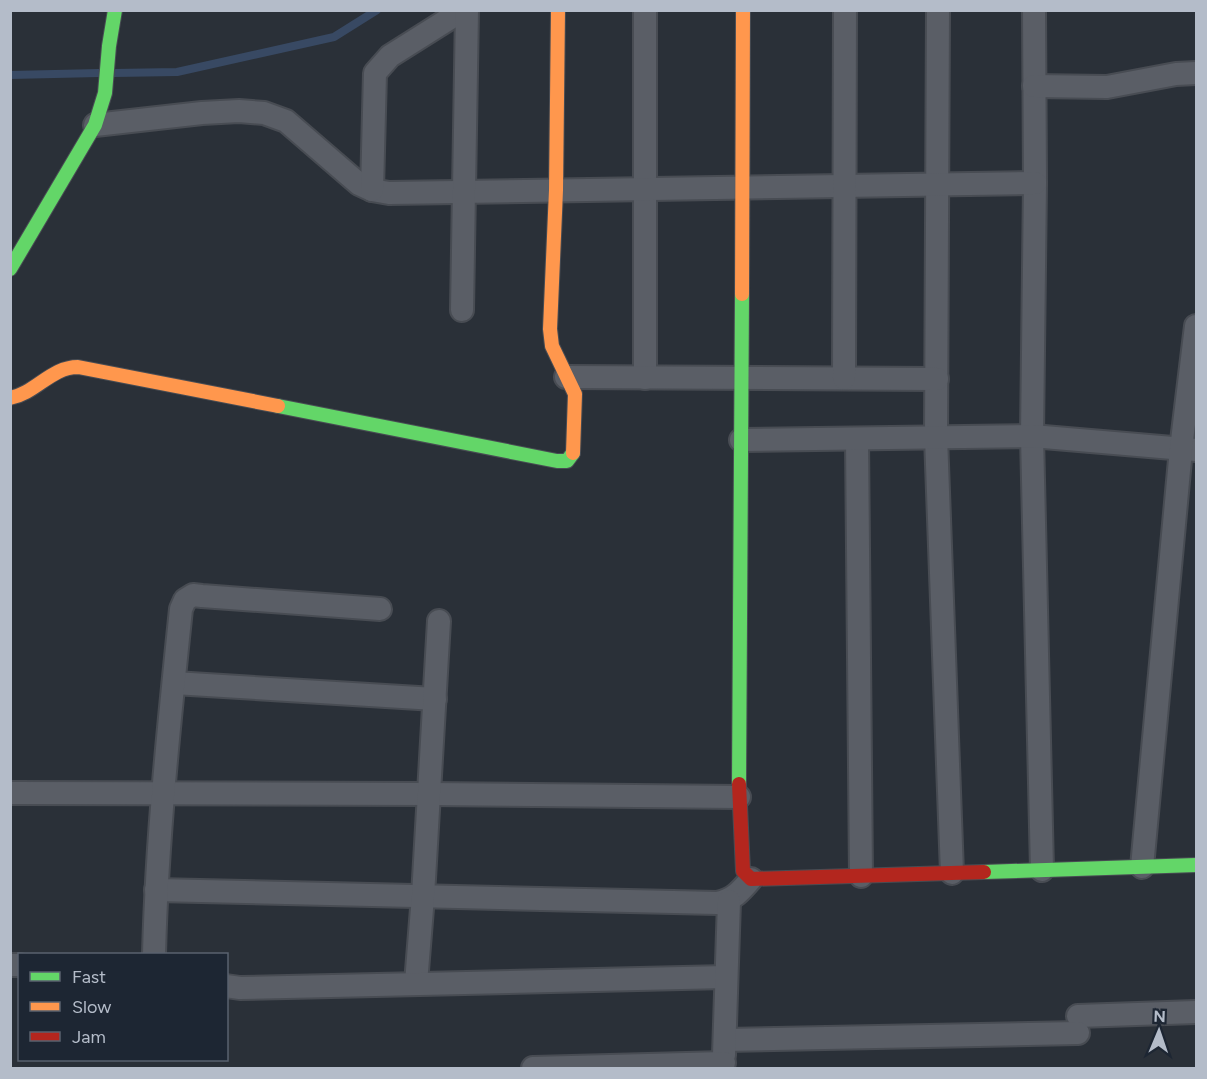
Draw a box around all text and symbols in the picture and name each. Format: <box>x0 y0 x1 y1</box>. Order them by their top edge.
legend <box>18 953 228 1061</box>
text: Fast <box>72 966 106 988</box>
text: Slow <box>72 996 111 1018</box>
north arrow <box>1129 1001 1189 1061</box>
text: N <box>1153 1007 1166 1026</box>
text: Jam <box>72 1026 106 1048</box>

